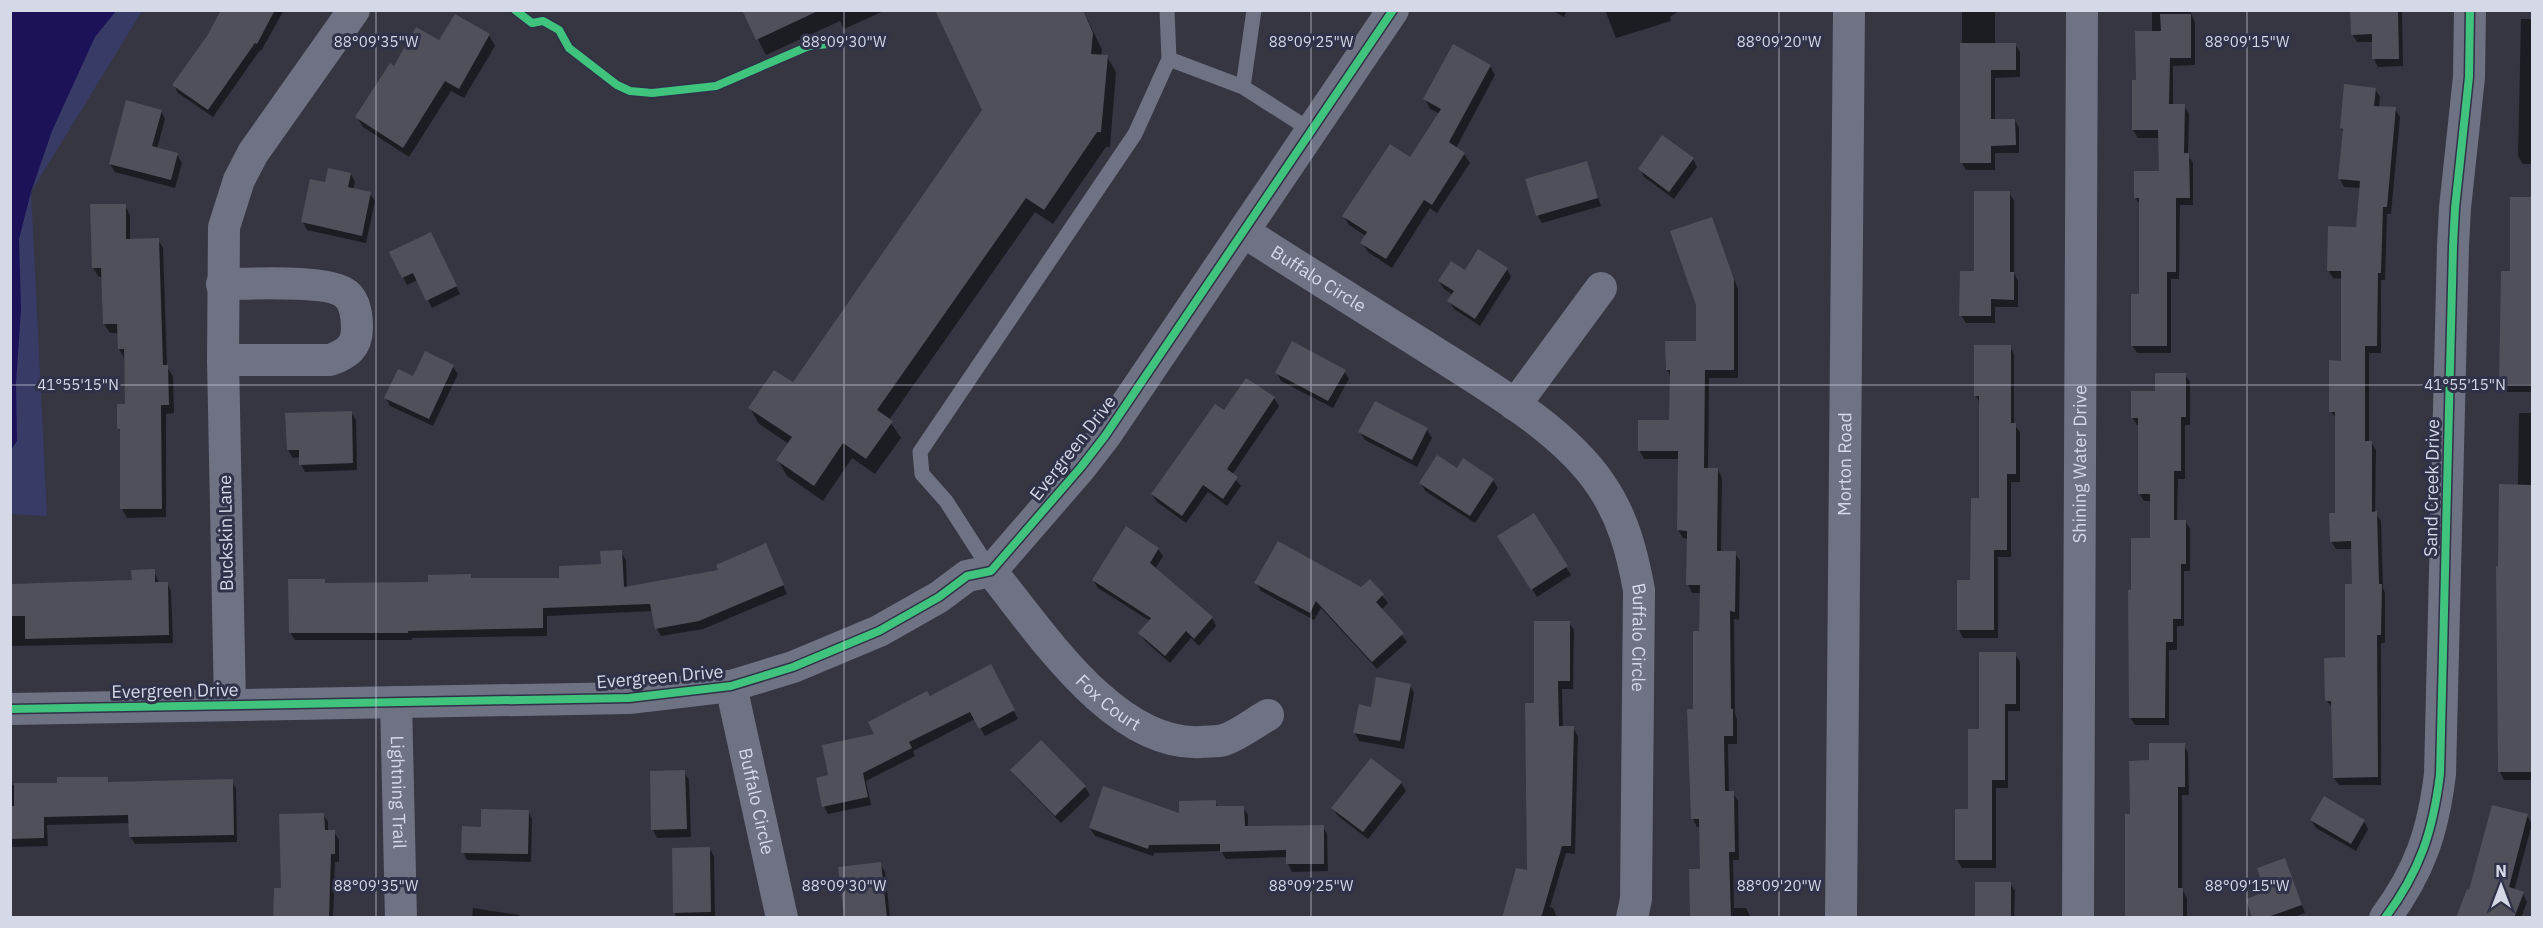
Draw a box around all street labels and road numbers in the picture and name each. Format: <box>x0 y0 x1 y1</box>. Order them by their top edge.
street label: Buffalo Circle <box>1267 240 1371 317</box>
street label: Shining Water Drive <box>2068 385 2091 543</box>
street label: Evergreen Drive <box>1024 390 1121 505</box>
street label: Morton Road <box>1833 412 1856 516</box>
street label: Sand Creek Drive <box>2419 419 2444 557</box>
street label: Buckskin Lane <box>213 475 238 591</box>
street label: Buffalo Circle <box>1627 581 1652 692</box>
street label: Evergreen Drive <box>596 659 724 694</box>
street label: Fox Court <box>1071 669 1145 736</box>
street label: Evergreen Drive <box>111 678 239 703</box>
street label: Lightning Trail <box>386 735 411 849</box>
street label: Buffalo Circle <box>734 746 780 857</box>

